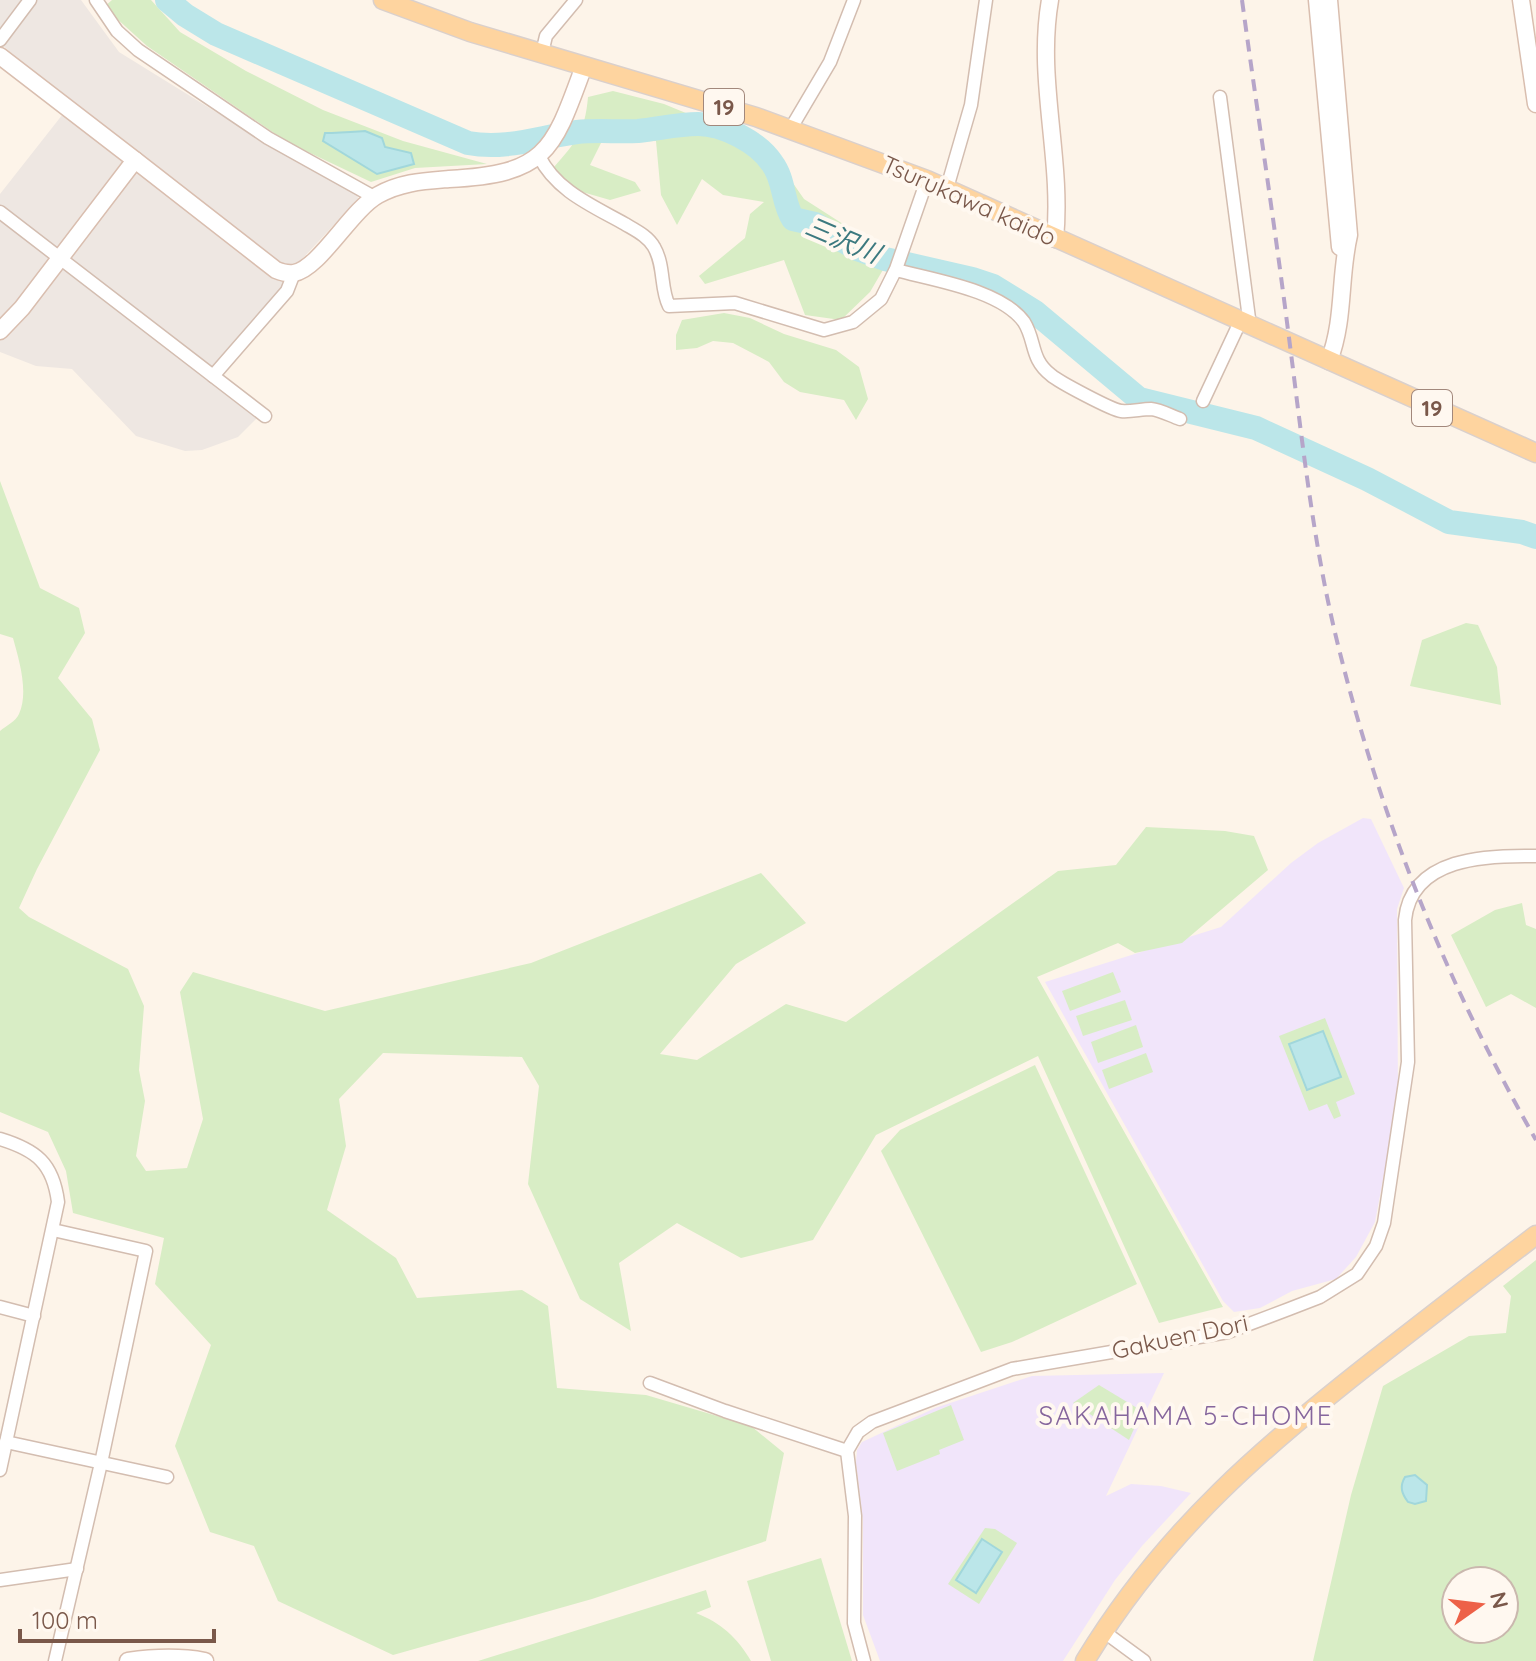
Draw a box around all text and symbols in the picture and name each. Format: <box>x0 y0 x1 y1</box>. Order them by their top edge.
road number: 19 <box>704 89 744 125</box>
street label: Tsurukawa kaido <box>878 148 1061 252</box>
water label: 三沢川 <box>801 209 888 271</box>
road number: 19 <box>1412 390 1452 426</box>
street label: Gakuen Dori <box>1109 1307 1251 1365</box>
district label: SAKAHAMA 5-CHOME <box>1039 1399 1333 1432</box>
north arrow <box>1440 1565 1520 1645</box>
text: N <box>1484 1589 1515 1611</box>
scale bar <box>20 1593 214 1643</box>
text: 100 m <box>32 1605 98 1635</box>

